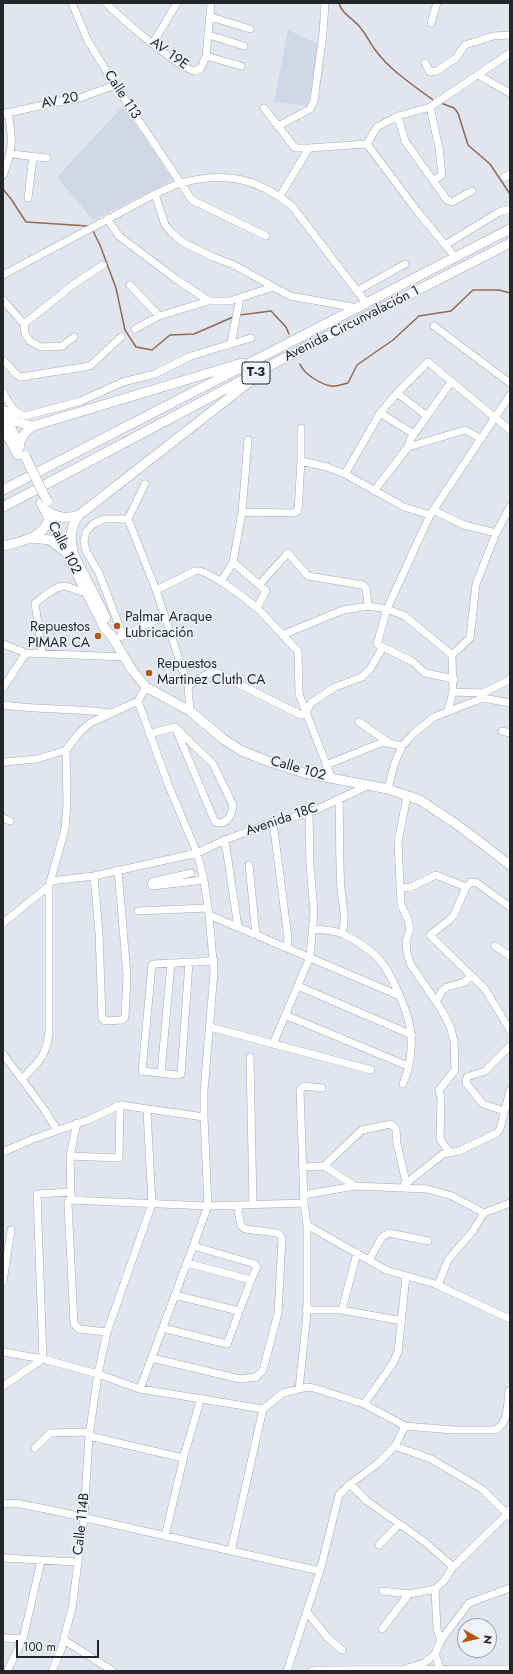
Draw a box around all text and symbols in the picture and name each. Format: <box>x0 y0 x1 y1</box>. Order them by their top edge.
street label: AV 19E <box>147 34 191 74</box>
street label: Calle 113 <box>100 68 144 122</box>
street label: AV 20 <box>40 89 80 113</box>
street label: Avenida Circunvalación 1 <box>282 283 422 365</box>
road number: T-3 <box>242 362 270 384</box>
street label: Calle 102 <box>44 519 84 577</box>
place label: Palmar Araque Lubricación <box>125 610 212 642</box>
place label: Repuestos PIMAR CA <box>28 620 90 652</box>
marker: Palmar Araque Lubricación <box>112 621 122 631</box>
marker: Repuestos PIMAR CA <box>93 631 103 641</box>
place label: Repuestos Martinez Cluth CA <box>157 657 266 690</box>
marker: Repuestos Martinez Cluth CA <box>144 668 154 678</box>
street label: Calle 102 <box>268 753 328 785</box>
street label: Avenida 18C <box>244 800 320 840</box>
street label: Calle 114B <box>70 1492 94 1556</box>
north arrow <box>457 1618 497 1658</box>
scale bar <box>18 1632 101 1658</box>
text: N <box>479 1634 496 1645</box>
text: 100 m <box>23 1638 56 1656</box>

